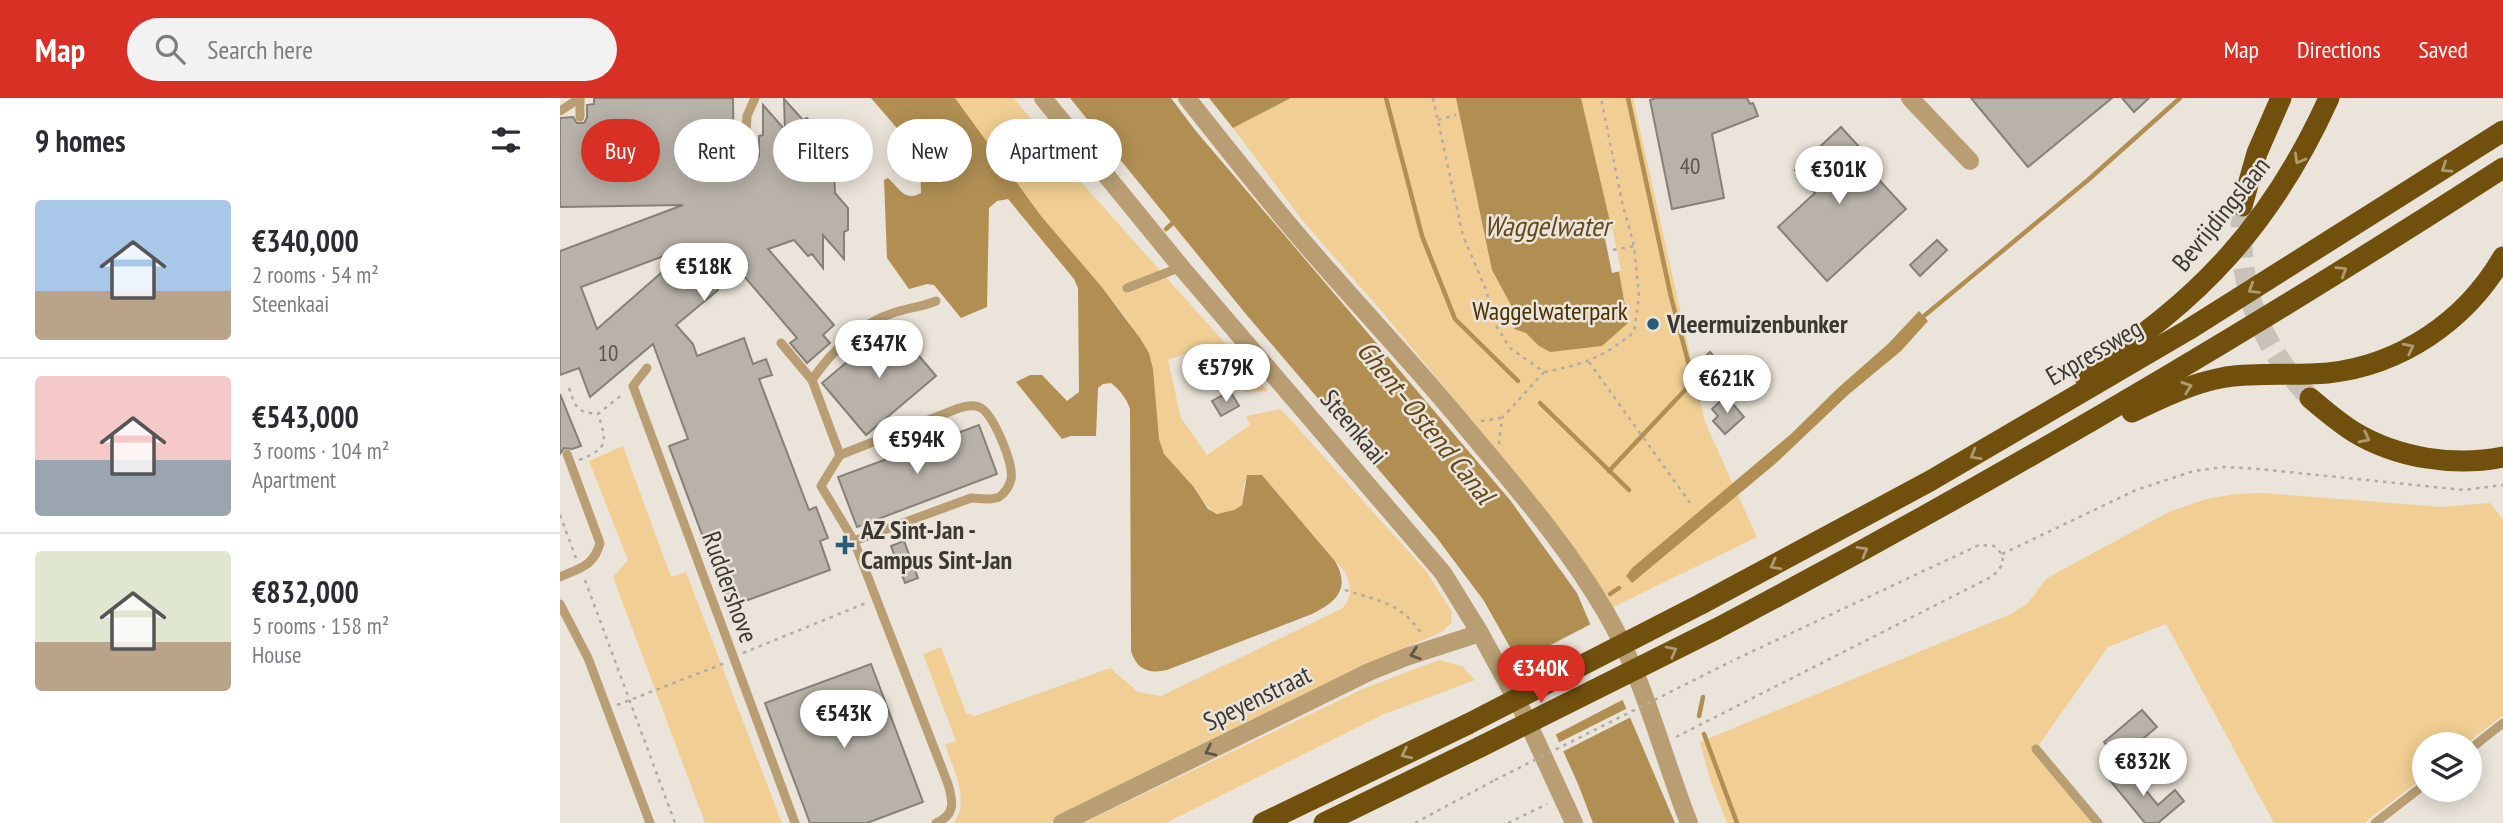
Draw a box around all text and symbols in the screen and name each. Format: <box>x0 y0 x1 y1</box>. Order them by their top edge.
search box <box>127 18 617 81</box>
text: Map <box>35 28 85 71</box>
icon: search <box>151 30 189 68</box>
text: Search here <box>207 33 313 66</box>
text: Map <box>2224 34 2259 65</box>
text: Directions <box>2297 34 2381 65</box>
text: Saved <box>2419 34 2468 65</box>
chip: Buy <box>581 119 660 182</box>
chip: Rent <box>674 119 759 182</box>
chip: Filters <box>773 119 873 182</box>
chip: New <box>887 119 972 182</box>
chip: Apartment <box>986 119 1122 182</box>
text: 9 homes <box>35 121 126 160</box>
icon: filters <box>487 121 525 159</box>
pin: €301K <box>1790 146 1888 206</box>
street label: Bevrijdingslaan <box>2164 150 2277 278</box>
house number: 40 <box>1680 151 1700 180</box>
one-way arrow <box>2294 152 2307 165</box>
text: €301K <box>1811 154 1867 183</box>
one-way arrow <box>2440 160 2453 173</box>
water label: Waggelwater <box>1484 207 1614 244</box>
text: €340,000 <box>252 221 359 260</box>
icon: home <box>91 228 175 312</box>
pin: €518K <box>655 244 753 303</box>
text: €518K <box>676 251 732 280</box>
text: 2 rooms · 54 m² <box>252 260 379 289</box>
one-way arrow <box>2334 266 2347 279</box>
one-way arrow <box>2248 281 2261 294</box>
text: Steenkaai <box>252 289 329 318</box>
park label: Waggelwaterpark <box>1472 294 1628 327</box>
place label: Vleermuizenbunker <box>1666 307 1848 340</box>
street label: Expressweg <box>2040 311 2148 392</box>
marker: Vleermuizenbunker <box>1645 316 1661 332</box>
pin: €347K <box>830 320 928 380</box>
text: €347K <box>851 328 907 357</box>
water label: Ghent–Ostend Canal <box>1349 332 1505 513</box>
house number: 10 <box>598 338 618 367</box>
one-way arrow <box>2402 342 2414 356</box>
pin: €579K <box>1177 344 1275 404</box>
text: €579K <box>1198 352 1254 381</box>
pin: €621K <box>1678 356 1776 415</box>
text: €621K <box>1699 363 1755 392</box>
one-way arrow <box>2181 381 2193 395</box>
street label: Steenkaai <box>1314 383 1395 471</box>
text: €543,000 <box>252 397 359 436</box>
icon: home <box>91 404 175 488</box>
pin: €594K <box>868 416 966 476</box>
text: €594K <box>889 424 945 453</box>
one-way arrow <box>2358 429 2370 443</box>
text: 3 rooms · 104 m² <box>252 436 389 465</box>
one-way arrow <box>1969 447 1982 460</box>
text: Apartment <box>252 465 336 494</box>
place label: AZ Sint-Jan - Campus Sint-Jan <box>860 513 1012 576</box>
street label: Ruddershove <box>695 527 766 647</box>
marker: AZ Sint-Jan - Campus Sint-Jan <box>835 535 855 555</box>
one-way arrow <box>1855 546 1868 559</box>
one-way arrow <box>1770 556 1783 570</box>
text: €832,000 <box>252 572 359 611</box>
icon: home <box>91 579 175 663</box>
text: 5 rooms · 158 m² <box>252 611 389 640</box>
text: House <box>252 640 302 669</box>
one-way arrow <box>1665 645 1677 659</box>
one-way arrow <box>1410 646 1422 660</box>
pin: €340K <box>1492 646 1590 705</box>
text: €340K <box>1513 653 1569 682</box>
street label: Speyenstraat <box>1198 657 1316 738</box>
pin: €543K <box>795 690 893 750</box>
text: €543K <box>816 698 872 727</box>
map controls <box>2412 732 2482 802</box>
button: layers <box>2412 732 2482 802</box>
pin: €832K <box>2094 738 2192 798</box>
one-way arrow <box>1205 742 1217 756</box>
one-way arrow <box>1401 745 1413 759</box>
text: €832K <box>2115 746 2171 775</box>

